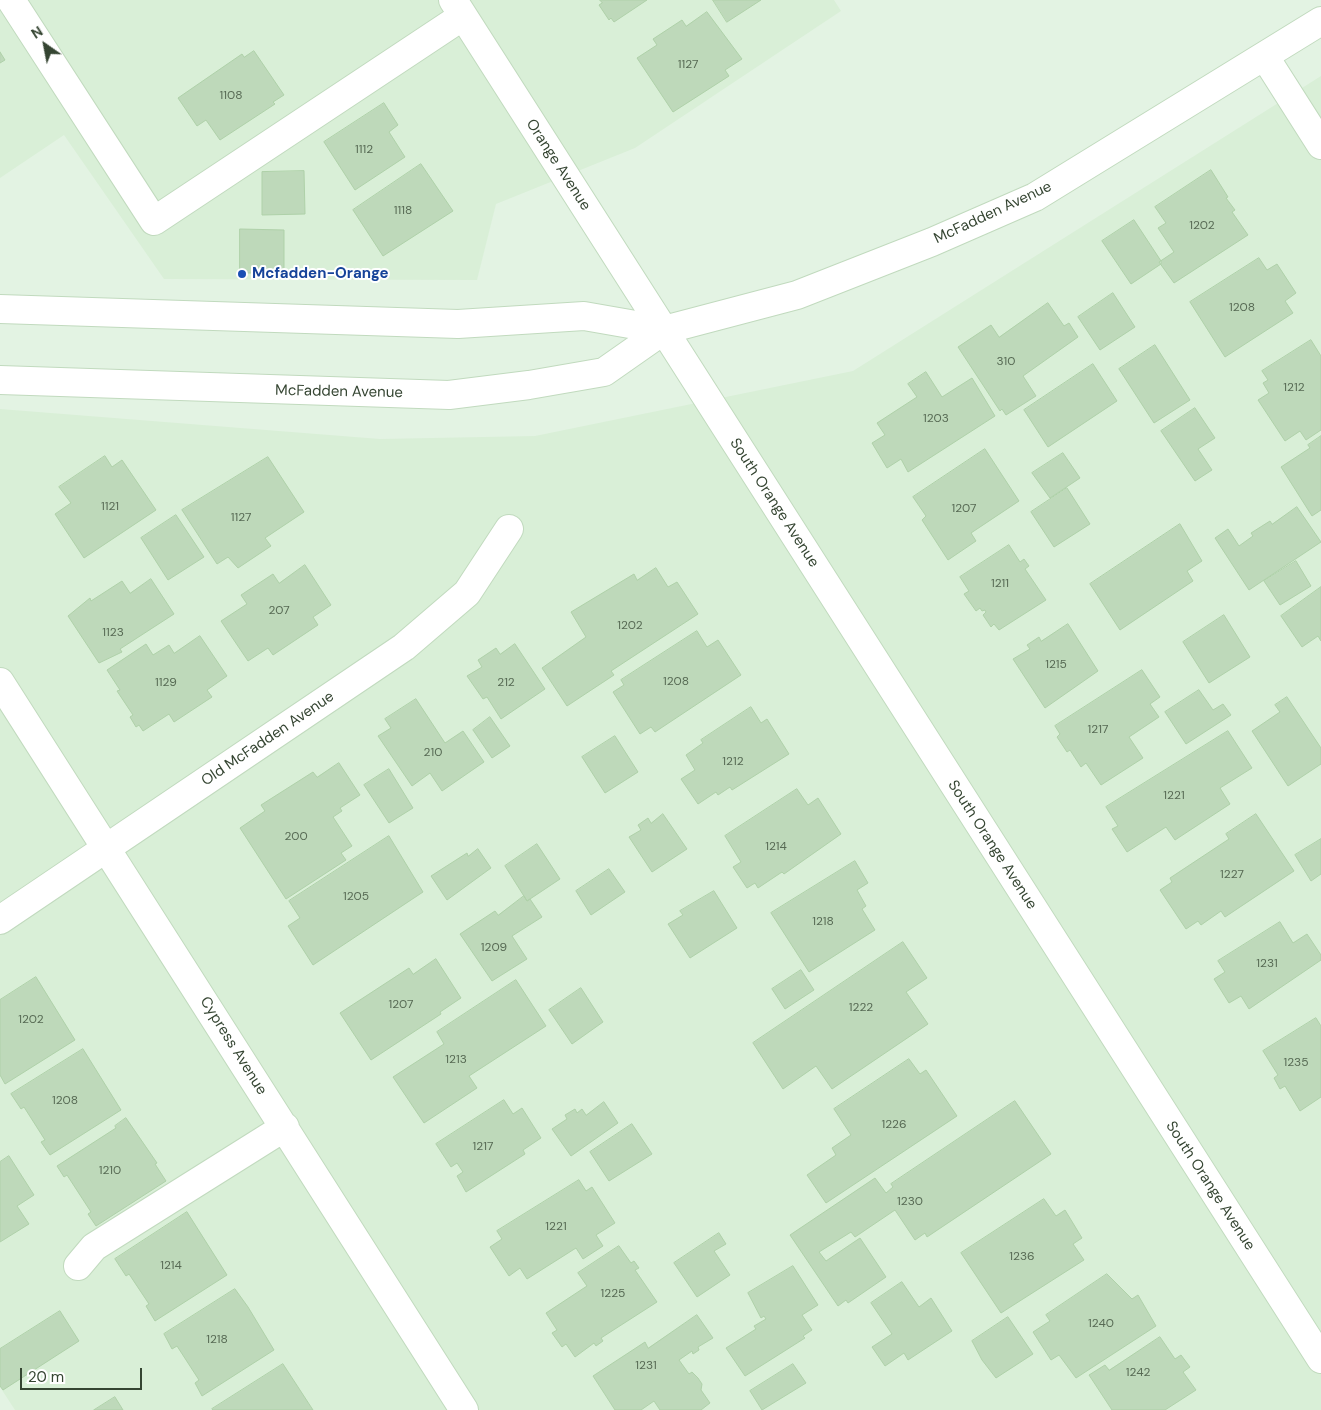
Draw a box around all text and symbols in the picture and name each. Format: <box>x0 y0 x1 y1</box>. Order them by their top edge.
north arrow <box>20 20 70 70</box>
text: N <box>28 22 46 43</box>
house number: 1127 <box>678 58 698 72</box>
house number: 1108 <box>220 89 242 103</box>
street label: Orange Avenue <box>522 116 594 214</box>
house number: 1112 <box>355 143 373 157</box>
street label: McFadden Avenue <box>931 178 1055 248</box>
house number: 1118 <box>394 204 412 218</box>
house number: 1202 <box>1189 219 1215 233</box>
place label: Mcfadden-Orange <box>252 265 389 283</box>
marker: Mcfadden-Orange <box>236 268 248 280</box>
house number: 1208 <box>1229 301 1255 315</box>
house number: 310 <box>997 355 1015 369</box>
house number: 1212 <box>1283 381 1305 395</box>
street label: McFadden Avenue <box>275 382 403 402</box>
house number: 1203 <box>923 412 949 426</box>
street label: South Orange Avenue <box>726 435 822 571</box>
house number: 1121 <box>101 500 119 514</box>
house number: 1207 <box>952 502 976 516</box>
house number: 1127 <box>231 511 251 525</box>
house number: 1211 <box>991 577 1009 591</box>
house number: 207 <box>268 604 290 618</box>
house number: 1202 <box>617 619 643 633</box>
house number: 1123 <box>102 626 124 640</box>
house number: 1215 <box>1045 658 1067 672</box>
house number: 1208 <box>663 675 689 689</box>
house number: 1129 <box>155 676 177 690</box>
house number: 212 <box>497 676 515 690</box>
street label: Old McFadden Avenue <box>198 688 338 790</box>
house number: 1217 <box>1088 723 1108 737</box>
house number: 210 <box>424 746 442 760</box>
house number: 1212 <box>722 755 744 769</box>
street label: South Orange Avenue <box>944 777 1040 913</box>
house number: 1221 <box>1163 789 1185 803</box>
house number: 200 <box>284 830 308 844</box>
house number: 1214 <box>765 840 787 854</box>
house number: 1227 <box>1220 868 1244 882</box>
house number: 1205 <box>343 890 369 904</box>
house number: 1218 <box>812 915 834 929</box>
house number: 1209 <box>481 941 507 955</box>
house number: 1231 <box>1256 957 1278 971</box>
street label: Cypress Avenue <box>196 994 270 1098</box>
house number: 1207 <box>389 998 413 1012</box>
house number: 1222 <box>849 1001 873 1015</box>
house number: 1202 <box>18 1013 44 1027</box>
house number: 1213 <box>445 1053 467 1067</box>
house number: 1235 <box>1283 1056 1309 1070</box>
house number: 1208 <box>52 1094 78 1108</box>
house number: 1226 <box>881 1118 907 1132</box>
street label: South Orange Avenue <box>1162 1118 1258 1254</box>
house number: 1217 <box>473 1140 493 1154</box>
house number: 1210 <box>99 1164 121 1178</box>
house number: 1230 <box>897 1195 923 1209</box>
house number: 1221 <box>545 1220 567 1234</box>
house number: 1236 <box>1009 1250 1035 1264</box>
house number: 1214 <box>160 1259 182 1273</box>
house number: 1225 <box>601 1287 625 1301</box>
house number: 1240 <box>1088 1317 1114 1331</box>
house number: 1218 <box>206 1333 228 1347</box>
scale bar <box>22 1358 145 1390</box>
house number: 1231 <box>635 1359 657 1373</box>
house number: 1242 <box>1126 1366 1150 1380</box>
text: 20 m <box>28 1367 64 1387</box>

